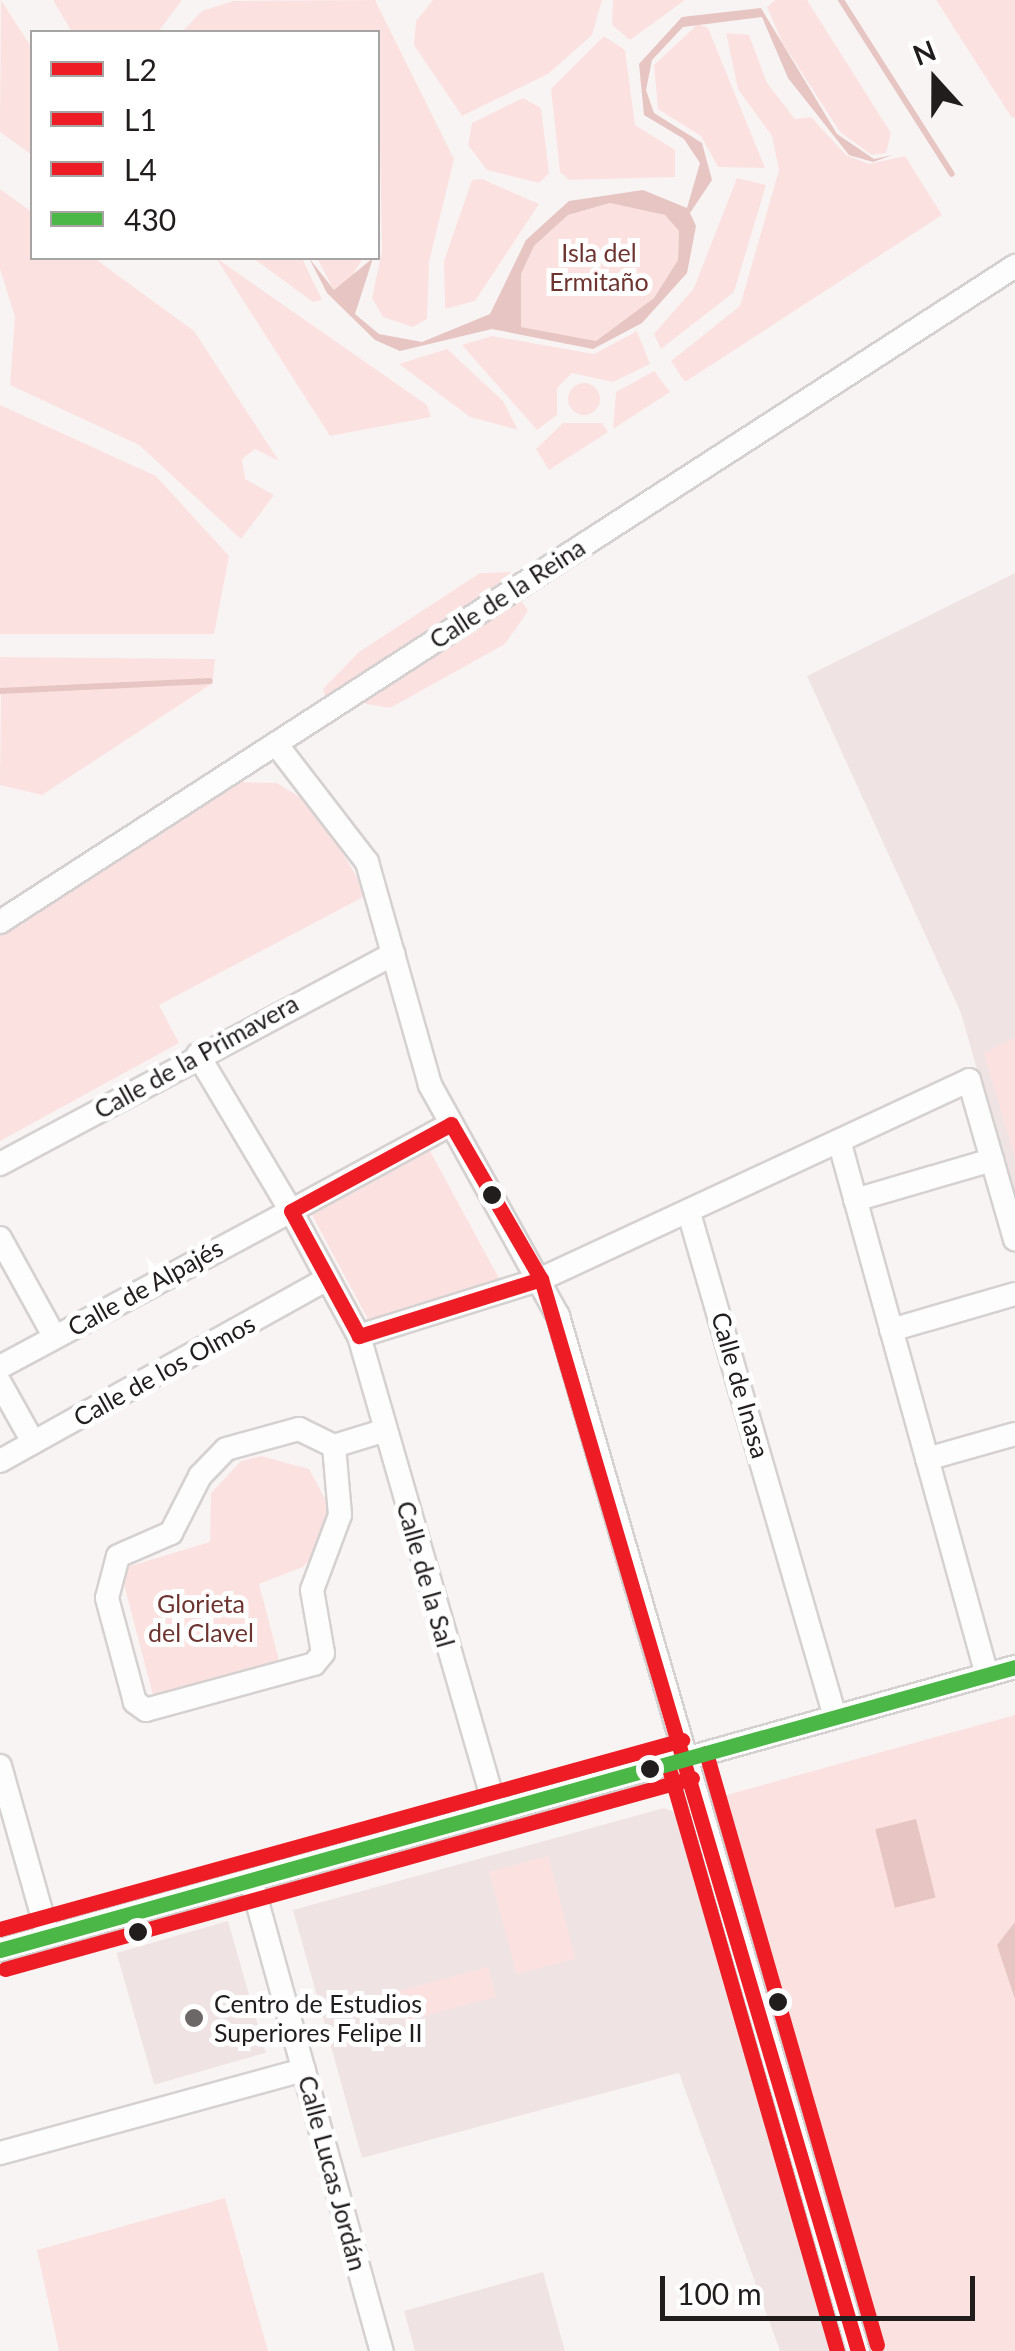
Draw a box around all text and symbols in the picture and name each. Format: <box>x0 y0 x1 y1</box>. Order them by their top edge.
legend <box>30 30 380 260</box>
north arrow <box>885 30 985 130</box>
text: N <box>908 32 940 72</box>
text: L2 <box>124 51 157 87</box>
text: L1 <box>124 101 157 137</box>
text: L4 <box>124 151 157 187</box>
text: 430 <box>124 201 176 237</box>
park label: Isla del Ermitaño <box>549 238 649 297</box>
street label: Calle de la Reina <box>424 532 590 654</box>
street label: Calle de la Primavera <box>89 987 303 1125</box>
unlabelled marker <box>482 1185 502 1205</box>
street label: Calle de Alpajés <box>62 1232 228 1342</box>
street label: Calle de los Olmos <box>68 1308 260 1432</box>
street label: Calle de Inasa <box>706 1309 776 1461</box>
street label: Calle de la Sal <box>391 1498 461 1650</box>
park label: Glorieta del Clavel <box>148 1589 254 1648</box>
unlabelled marker <box>640 1759 660 1779</box>
unlabelled marker <box>128 1922 148 1942</box>
place label: Centro de Estudios Superiores Felipe II <box>214 1989 423 2048</box>
unlabelled marker <box>768 1992 788 2012</box>
marker: Centro de Estudios Superiores Felipe II <box>183 2007 205 2029</box>
street label: Calle Lucas Jordán <box>292 2072 374 2274</box>
scale bar <box>665 2256 980 2318</box>
text: 100 m <box>677 2275 762 2311</box>

